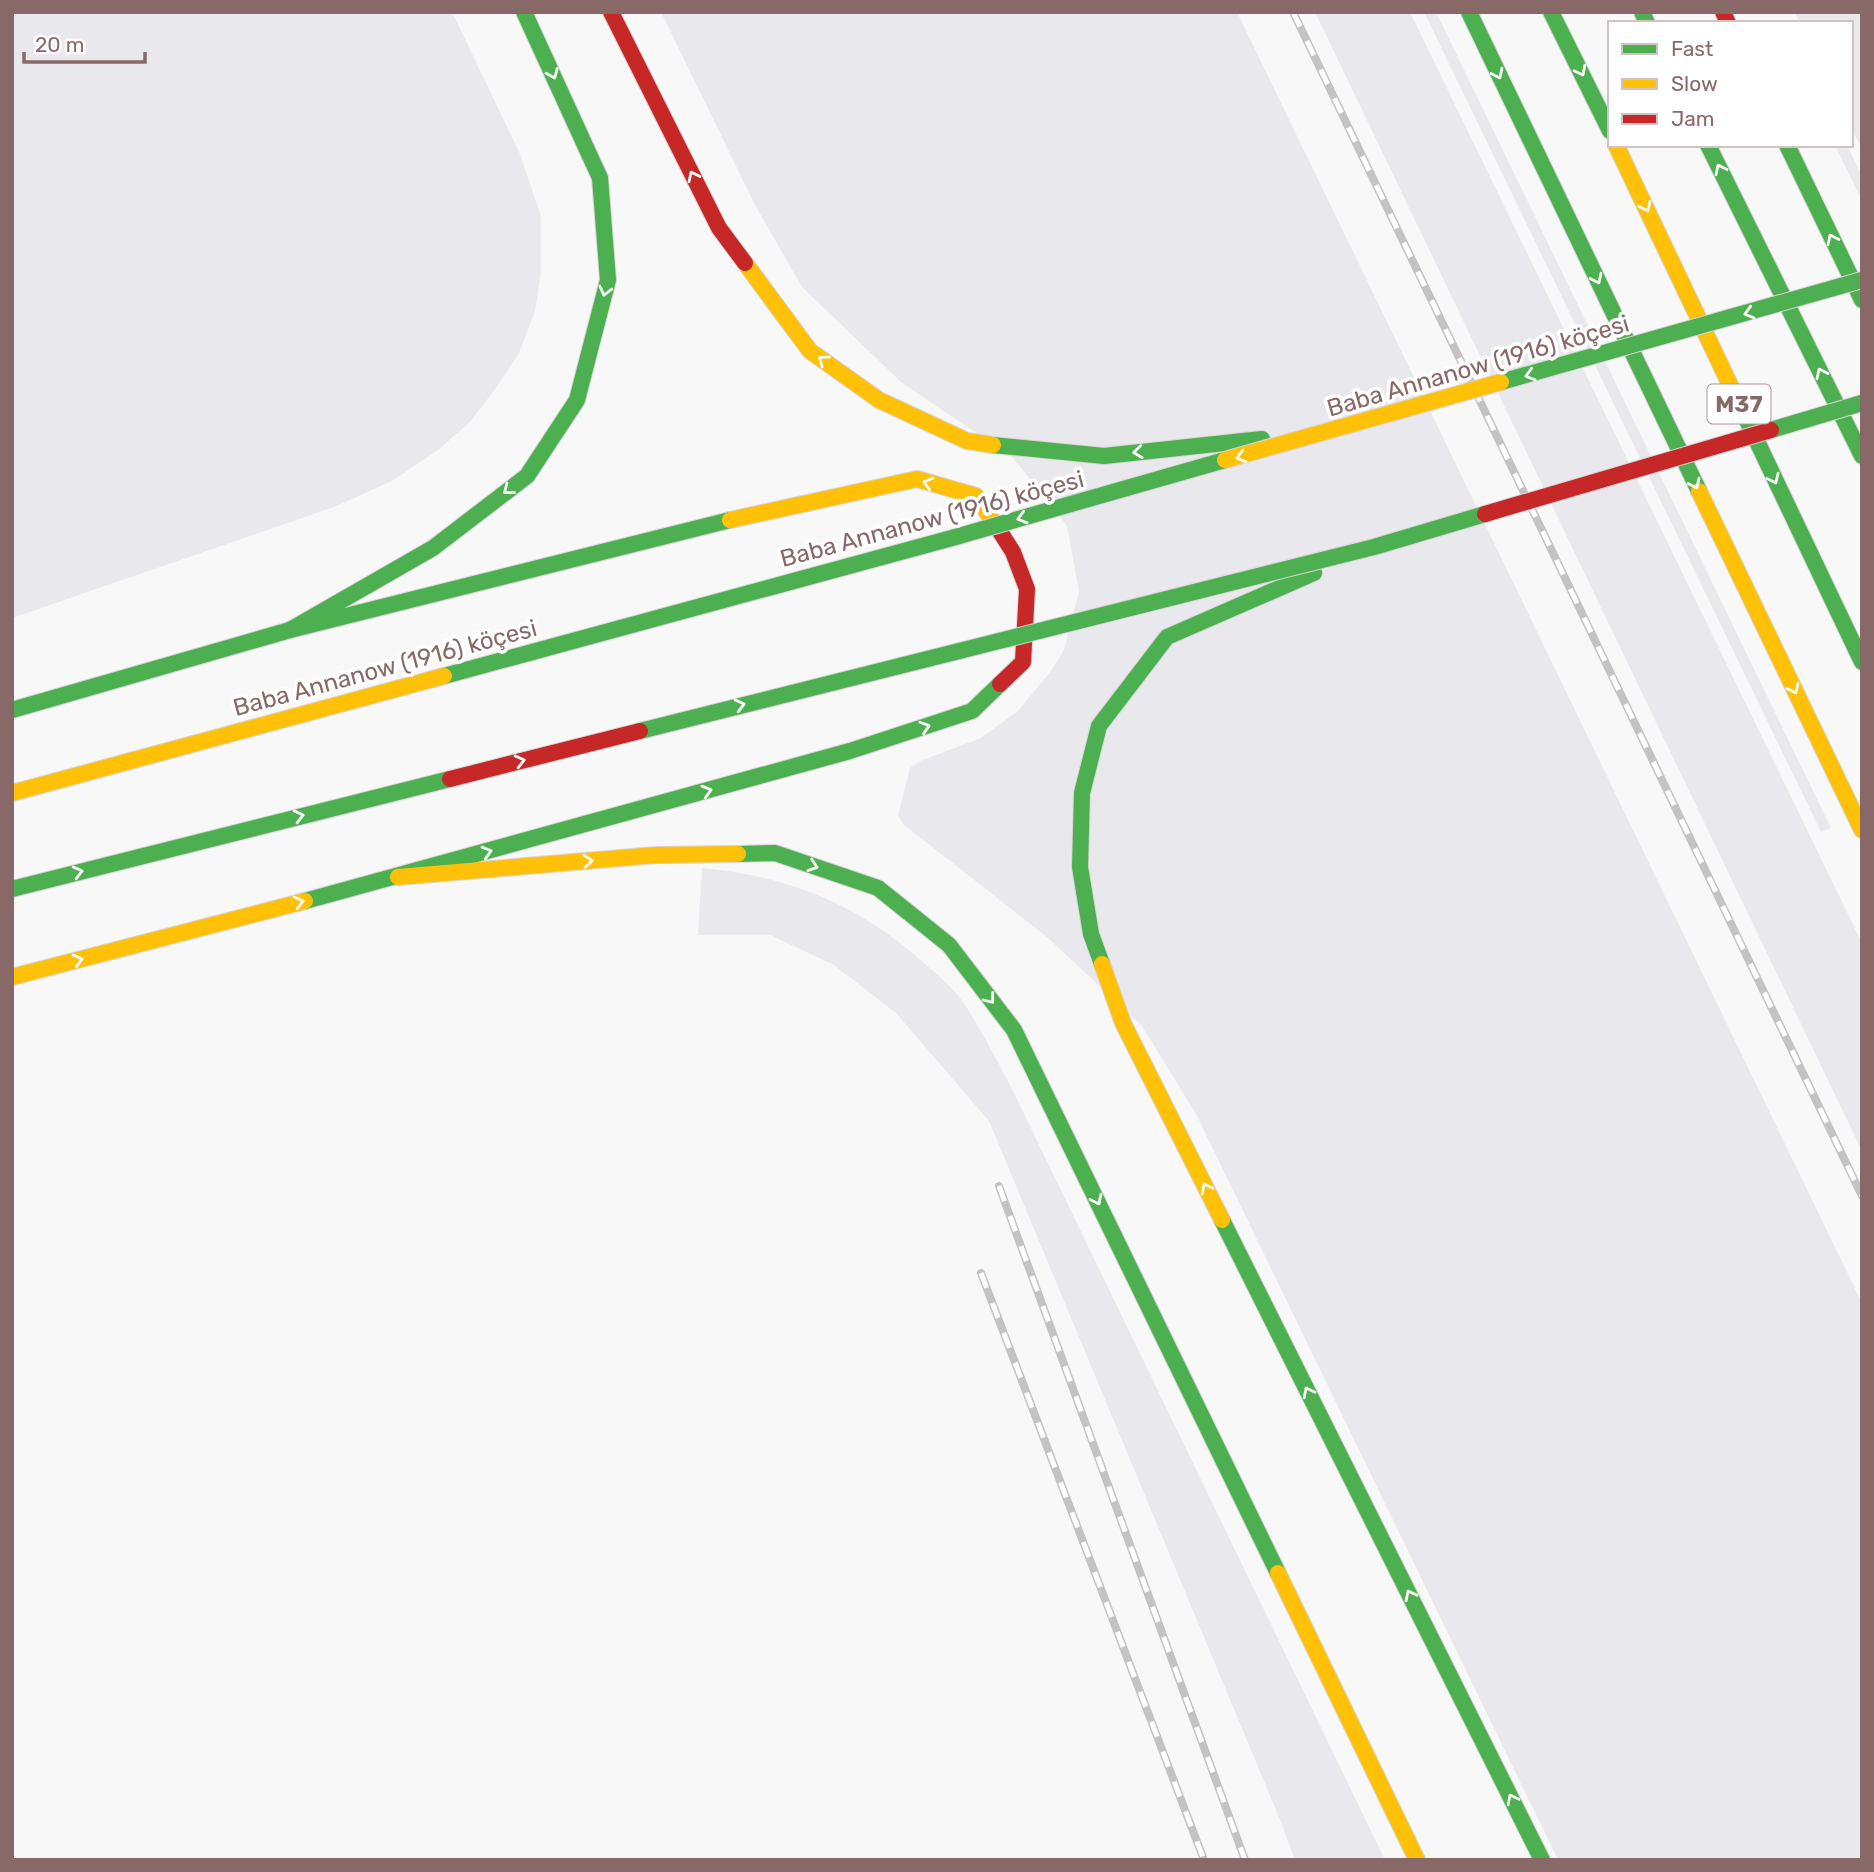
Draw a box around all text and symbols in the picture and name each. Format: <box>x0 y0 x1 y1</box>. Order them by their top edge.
scale bar <box>24 21 145 65</box>
legend <box>1608 21 1853 147</box>
text: 20 m <box>35 32 84 57</box>
text: Fast <box>1671 36 1713 61</box>
one-way arrow <box>1572 64 1586 76</box>
one-way arrow <box>545 67 559 80</box>
one-way arrow <box>1490 67 1504 79</box>
text: Slow <box>1671 71 1718 96</box>
text: Jam <box>1671 106 1715 131</box>
one-way arrow <box>1714 164 1728 176</box>
one-way arrow <box>687 171 701 183</box>
one-way arrow <box>1637 200 1651 212</box>
one-way arrow <box>1826 234 1840 246</box>
one-way arrow <box>1589 272 1603 284</box>
one-way arrow <box>599 285 613 297</box>
one-way arrow <box>1743 304 1755 319</box>
street label: Baba Annanow (1916) köçesi <box>1324 309 1632 423</box>
one-way arrow <box>818 356 831 369</box>
one-way arrow <box>1524 367 1536 381</box>
one-way arrow <box>1815 368 1829 380</box>
road number: M37 <box>1708 384 1770 424</box>
one-way arrow <box>1133 445 1144 460</box>
one-way arrow <box>1235 449 1247 463</box>
street label: Baba Annanow (1916) köçesi <box>777 465 1087 573</box>
one-way arrow <box>1766 472 1780 484</box>
one-way arrow <box>923 476 935 491</box>
one-way arrow <box>1687 477 1701 489</box>
one-way arrow <box>503 482 516 495</box>
one-way arrow <box>1016 510 1028 525</box>
street label: Baba Annanow (1916) köçesi <box>230 614 540 722</box>
one-way arrow <box>1786 682 1800 694</box>
one-way arrow <box>734 699 746 713</box>
one-way arrow <box>918 721 931 735</box>
one-way arrow <box>513 755 525 769</box>
one-way arrow <box>700 785 712 799</box>
one-way arrow <box>293 810 305 824</box>
one-way arrow <box>481 845 493 860</box>
one-way arrow <box>582 853 594 868</box>
one-way arrow <box>807 858 819 872</box>
one-way arrow <box>72 866 84 880</box>
one-way arrow <box>292 896 304 910</box>
one-way arrow <box>72 953 84 968</box>
one-way arrow <box>982 991 995 1004</box>
one-way arrow <box>1201 1183 1215 1195</box>
one-way arrow <box>1088 1193 1102 1205</box>
one-way arrow <box>1302 1387 1316 1399</box>
one-way arrow <box>1404 1590 1418 1602</box>
one-way arrow <box>1506 1794 1520 1806</box>

